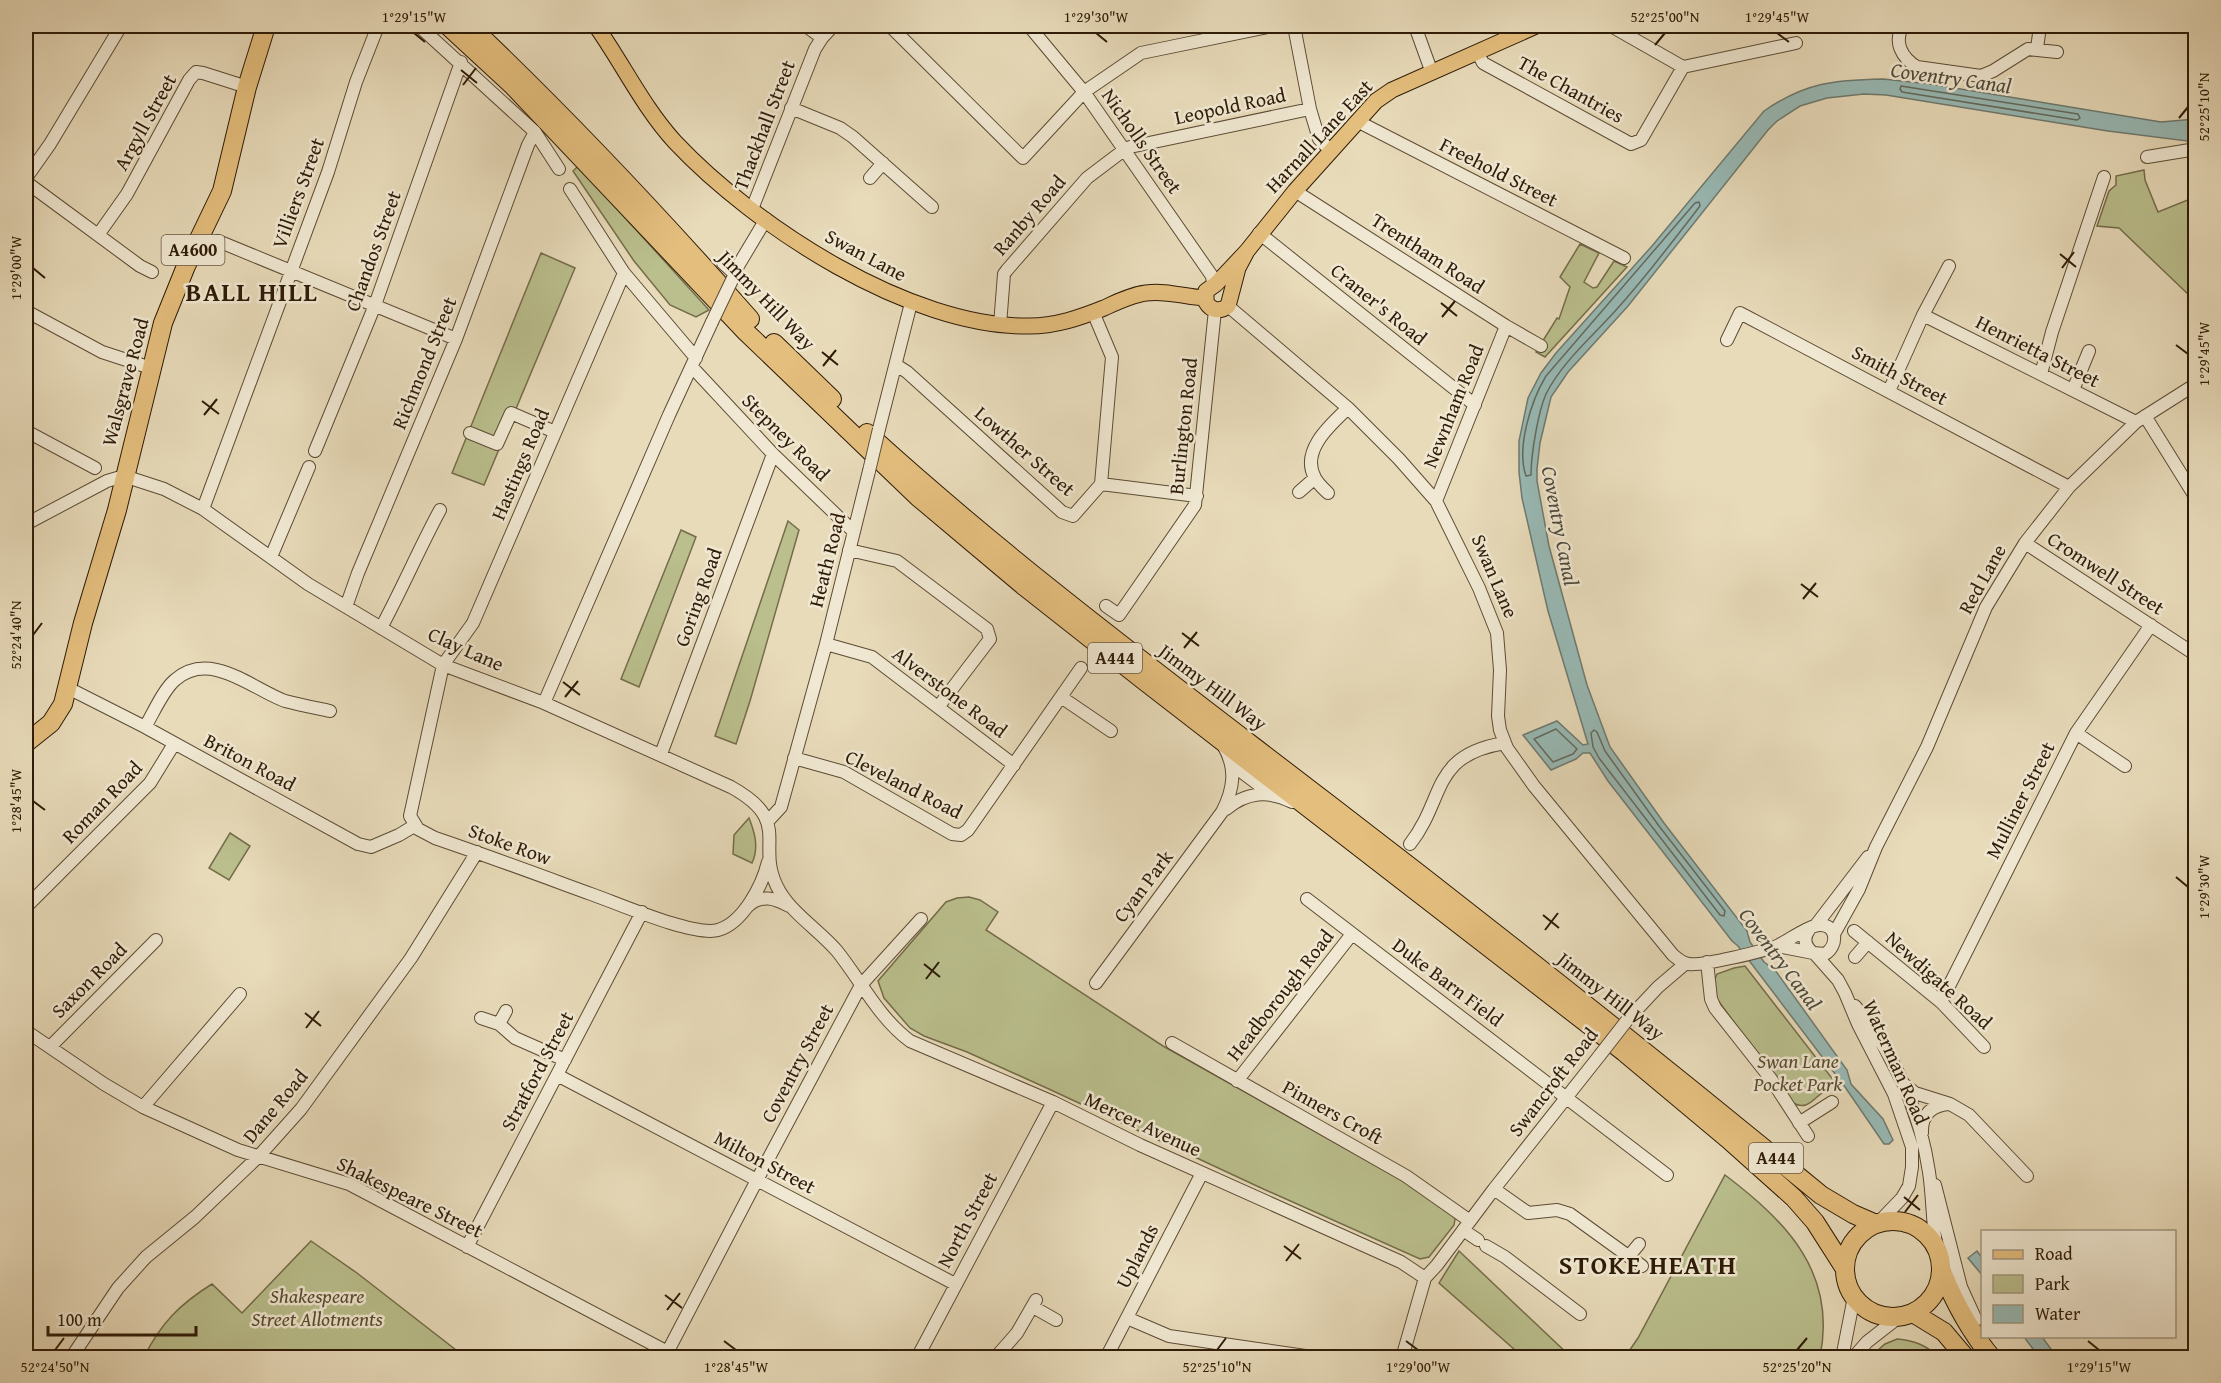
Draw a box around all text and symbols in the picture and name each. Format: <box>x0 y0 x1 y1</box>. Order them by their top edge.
text: 1°29'15"W <box>382 6 447 27</box>
text: 1°29'30"W <box>1064 6 1129 27</box>
text: 52°25'00"N <box>1631 6 1700 27</box>
text: 1°29'45"W <box>1745 6 1810 27</box>
street label: The Chantries <box>1513 47 1630 130</box>
water label: Coventry Canal <box>1889 54 2013 101</box>
street label: Thackhall Street <box>725 55 802 194</box>
street label: Argyll Street <box>106 68 183 175</box>
street label: Harnall Lane East <box>1258 72 1379 199</box>
text: 52°25'10"N <box>2193 72 2214 141</box>
street label: Leopold Road <box>1172 80 1288 131</box>
street label: Nicholls Street <box>1095 82 1190 199</box>
street label: Freehold Street <box>1435 129 1563 214</box>
street label: Villiers Street <box>264 133 331 252</box>
street label: Ranby Road <box>985 168 1072 261</box>
street label: Chandos Street <box>337 186 408 315</box>
street label: Trentham Road <box>1366 205 1491 300</box>
street label: Swan Lane <box>820 221 912 288</box>
text: 1°29'00"W <box>5 235 26 300</box>
road number: A4600 <box>162 235 224 265</box>
street label: Jimmy Hill Way <box>710 241 823 356</box>
street label: Craner's Road <box>1325 256 1434 352</box>
district label: BALL HILL <box>186 272 318 311</box>
street label: Richmond Street <box>384 292 463 433</box>
street label: Henrietta Street <box>1971 307 2105 394</box>
street label: Walsgrave Road <box>93 314 156 449</box>
text: 1°29'45"W <box>2193 321 2214 386</box>
street label: Smith Street <box>1847 337 1953 412</box>
street label: Newnham Road <box>1415 339 1491 472</box>
street label: Burlington Road <box>1161 356 1204 496</box>
street label: Stepney Road <box>736 386 837 487</box>
street label: Lowther Street <box>969 399 1082 502</box>
street label: Hastings Road <box>483 403 556 524</box>
water label: Coventry Canal <box>1534 463 1587 588</box>
street label: Heath Road <box>801 509 852 610</box>
street label: Cromwell Street <box>2042 524 2171 621</box>
street label: Swan Lane <box>1465 529 1526 622</box>
street label: Red Lane <box>1951 539 2013 619</box>
street label: Goring Road <box>666 543 729 650</box>
text: 52°24'40"N <box>5 600 26 669</box>
street label: Clay Lane <box>424 619 509 678</box>
street label: Jimmy Hill Way <box>1151 634 1274 737</box>
street label: Alverstone Road <box>887 639 1014 745</box>
road number: A444 <box>1088 643 1142 673</box>
street label: Briton Road <box>199 725 301 798</box>
street label: Mulliner Street <box>1978 736 2062 863</box>
street label: Cleveland Road <box>841 742 968 826</box>
street label: Roman Road <box>55 754 149 849</box>
text: 1°28'45"W <box>5 768 26 833</box>
street label: Stoke Row <box>465 815 556 872</box>
street label: Cyan Park <box>1106 843 1180 928</box>
text: 1°29'30"W <box>2193 854 2214 919</box>
water label: Coventry Canal <box>1732 901 1829 1016</box>
street label: Headborough Road <box>1219 923 1340 1067</box>
street label: Newdigate Road <box>1879 924 1999 1036</box>
street label: Duke Barn Field <box>1387 930 1510 1033</box>
street label: Saxon Road <box>44 935 133 1024</box>
street label: Jimmy Hill Way <box>1549 943 1671 1047</box>
street label: Waterman Road <box>1856 995 1937 1129</box>
street label: Coventry Street <box>753 998 840 1127</box>
street label: Stratford Street <box>493 1006 580 1136</box>
street label: Swancroft Road <box>1501 1021 1605 1142</box>
park label: Swan Lane Pocket Park <box>1752 1046 1843 1098</box>
street label: Dane Road <box>235 1062 314 1149</box>
street label: Pinners Croft <box>1278 1072 1389 1151</box>
street label: Mercer Avenue <box>1080 1084 1206 1163</box>
street label: Milton Street <box>709 1123 821 1200</box>
road number: A444 <box>1749 1143 1803 1173</box>
street label: Shakespeare Street <box>332 1149 488 1245</box>
street label: North Street <box>929 1167 1004 1273</box>
street label: Uplands <box>1108 1218 1165 1293</box>
legend <box>1981 1230 2176 1338</box>
text: Road <box>2035 1240 2073 1267</box>
district label: STOKE HEATH <box>1559 1245 1737 1284</box>
text: Park <box>2035 1270 2071 1297</box>
park label: Shakespeare Street Allotments <box>251 1281 383 1333</box>
scale bar <box>48 1299 196 1337</box>
text: Water <box>2035 1300 2081 1327</box>
text: 100 m <box>57 1306 102 1333</box>
text: 52°24'50"N <box>21 1356 90 1377</box>
text: 1°28'45"W <box>704 1356 769 1377</box>
text: 52°25'10"N <box>1183 1356 1252 1377</box>
text: 1°29'00"W <box>1386 1356 1451 1377</box>
text: 52°25'20"N <box>1763 1356 1832 1377</box>
text: 1°29'15"W <box>2067 1356 2132 1377</box>

